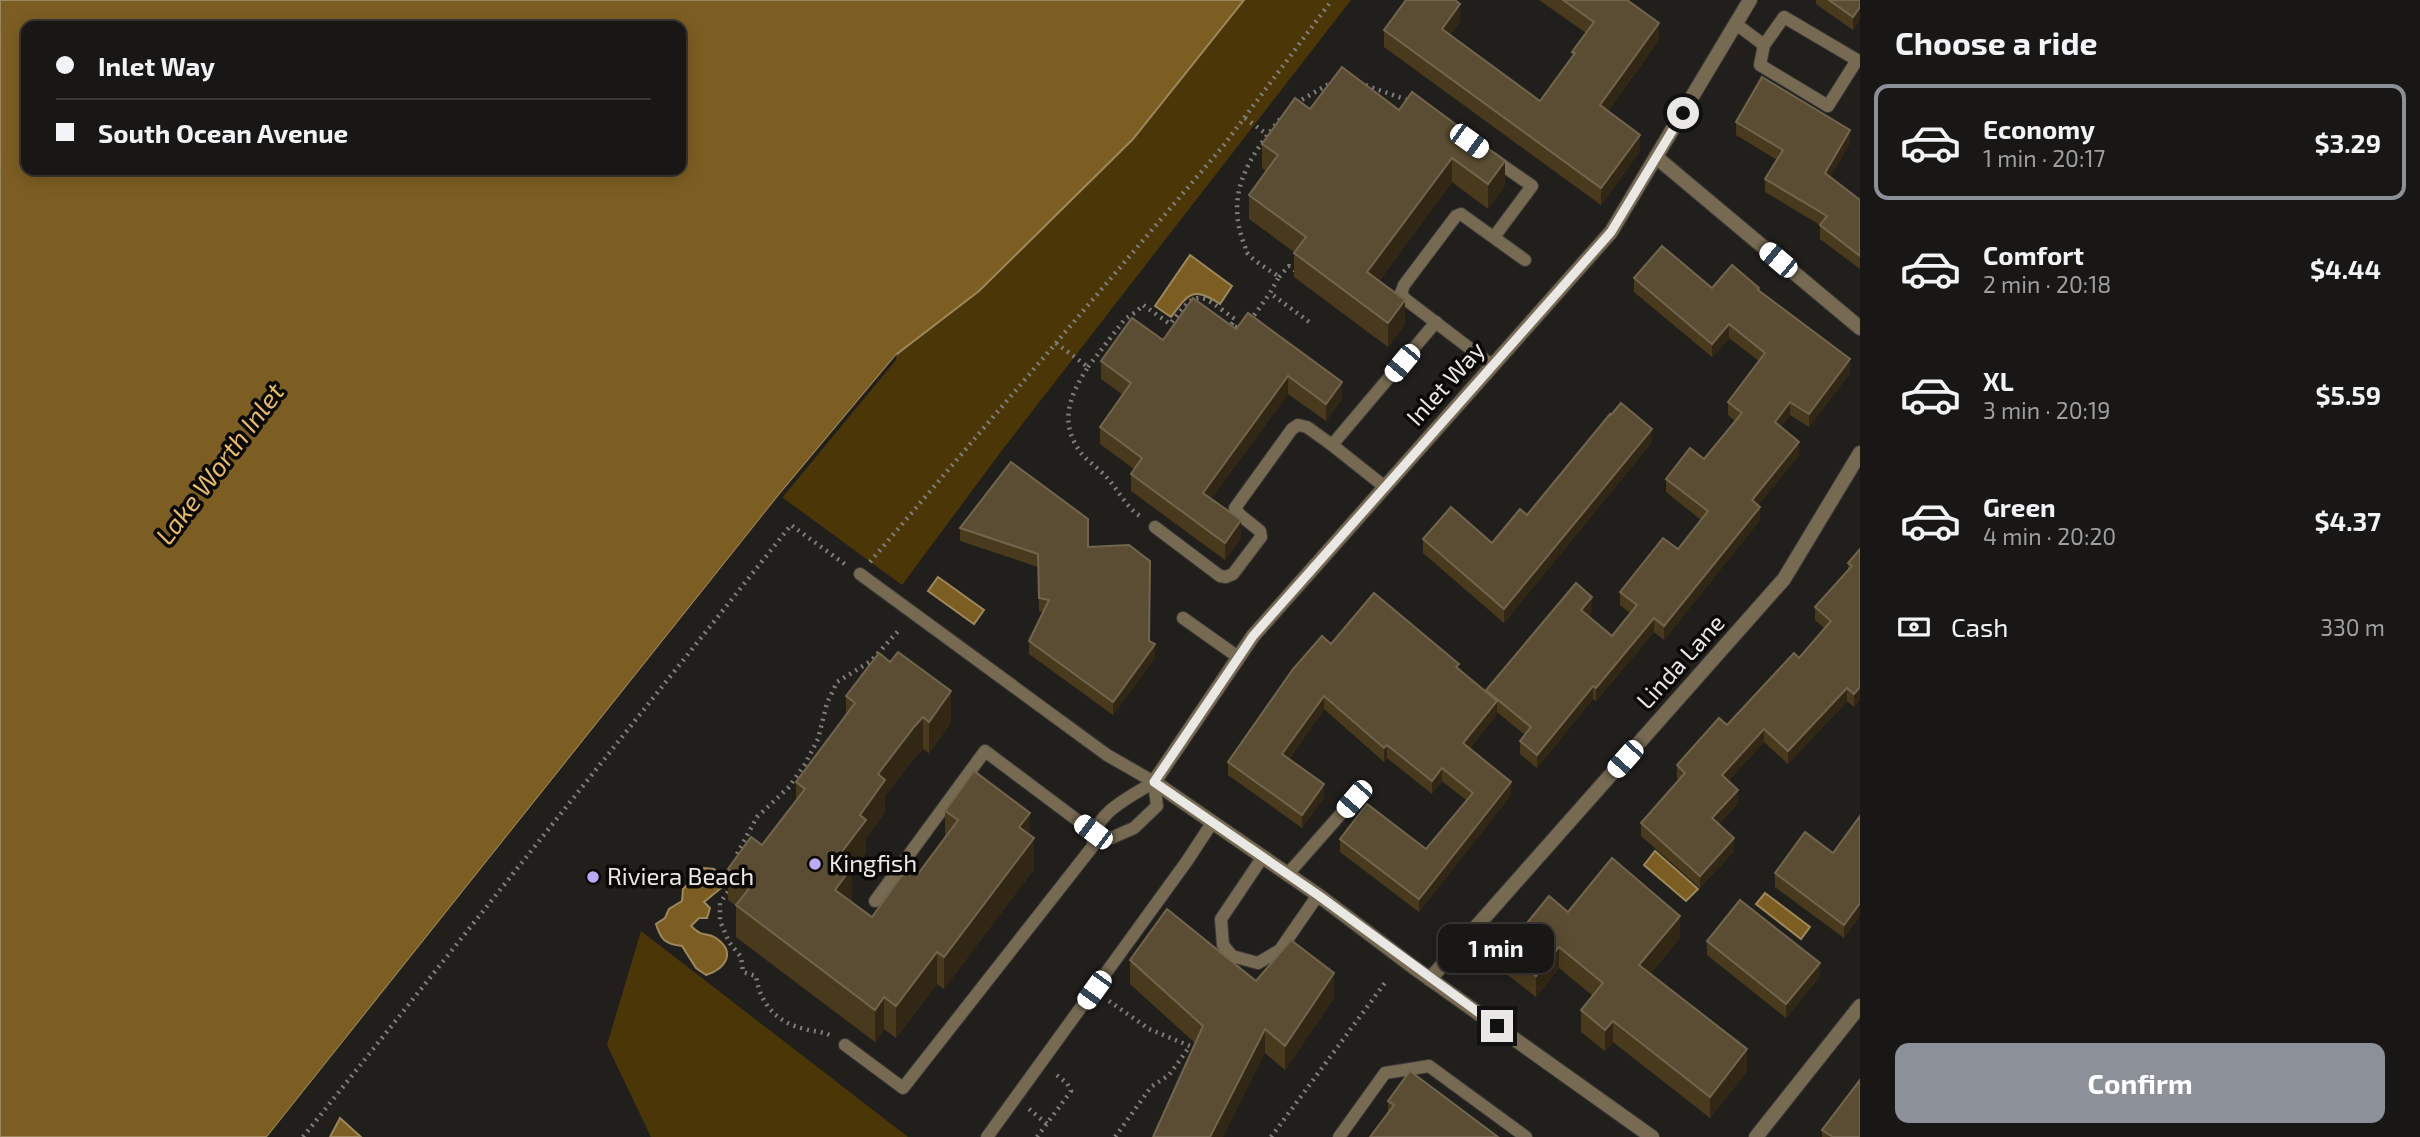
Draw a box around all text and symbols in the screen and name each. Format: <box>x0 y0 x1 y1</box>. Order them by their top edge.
text: Choose a ride <box>1895 23 2098 61</box>
text: Inlet Way <box>98 50 215 81</box>
route start <box>1667 97 1699 129</box>
icon: car <box>1899 111 1962 174</box>
text: Economy <box>1983 113 2095 144</box>
text: South Ocean Avenue <box>98 117 348 148</box>
car <box>1446 120 1493 162</box>
text: $3.29 <box>2314 127 2381 158</box>
text: 1 min · 20:17 <box>1983 144 2105 172</box>
icon: car <box>1899 237 1962 300</box>
car <box>1756 238 1801 282</box>
text: Comfort <box>1983 239 2084 270</box>
text: $4.44 <box>2310 253 2381 284</box>
text: 2 min · 20:18 <box>1983 270 2111 298</box>
street label: Inlet Way <box>1400 335 1490 431</box>
car <box>1381 340 1424 386</box>
icon: car <box>1899 363 1962 426</box>
text: XL <box>1983 365 2014 396</box>
water label: Lake Worth Inlet <box>148 376 290 550</box>
text: $5.59 <box>2316 379 2381 410</box>
text: 3 min · 20:19 <box>1983 396 2110 424</box>
icon: car <box>1899 489 1962 552</box>
text: Green <box>1983 491 2056 522</box>
text: $4.37 <box>2315 505 2381 536</box>
text: 4 min · 20:20 <box>1983 522 2116 550</box>
street label: Linda Lane <box>1630 608 1730 714</box>
icon: cash <box>1895 608 1933 646</box>
text: Cash <box>1951 611 2008 642</box>
text: 330 m <box>2320 613 2385 641</box>
car <box>1604 736 1647 782</box>
car <box>1333 776 1376 822</box>
car <box>1070 811 1117 853</box>
place label: Kingfish <box>829 848 917 877</box>
marker: Kingfish <box>807 856 823 872</box>
place label: Riviera Beach <box>607 861 754 890</box>
marker: Riviera Beach <box>585 869 601 885</box>
callout: 1 min <box>1439 925 1555 974</box>
text: 1 min <box>1468 934 1524 962</box>
car <box>1074 967 1115 1013</box>
route end <box>1481 1010 1513 1042</box>
button: Confirm <box>1895 1043 2385 1123</box>

